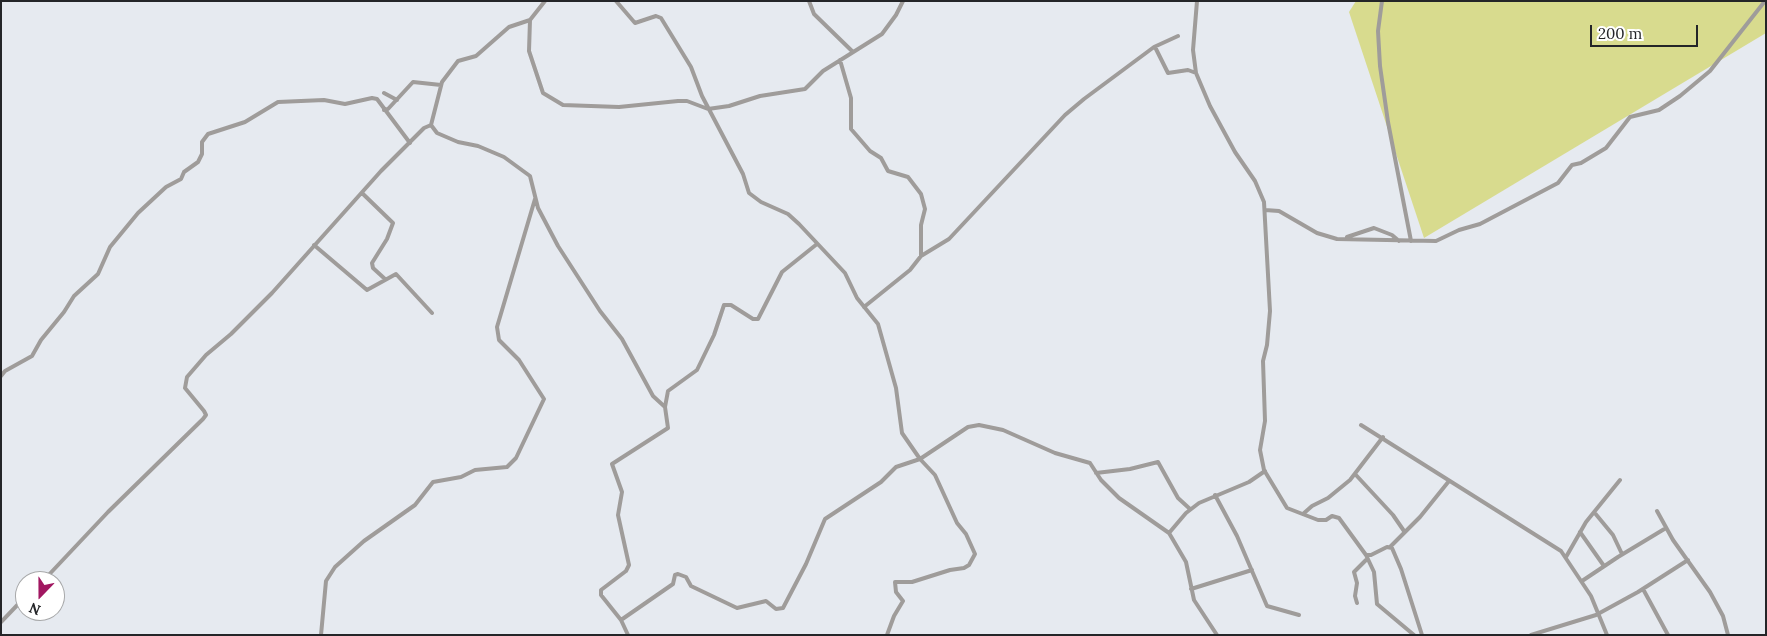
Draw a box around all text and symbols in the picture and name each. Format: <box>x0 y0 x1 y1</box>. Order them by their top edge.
scale bar <box>1592 15 1700 47</box>
text: 200 m <box>1598 24 1642 43</box>
north arrow <box>15 571 65 621</box>
text: N <box>26 599 43 619</box>

